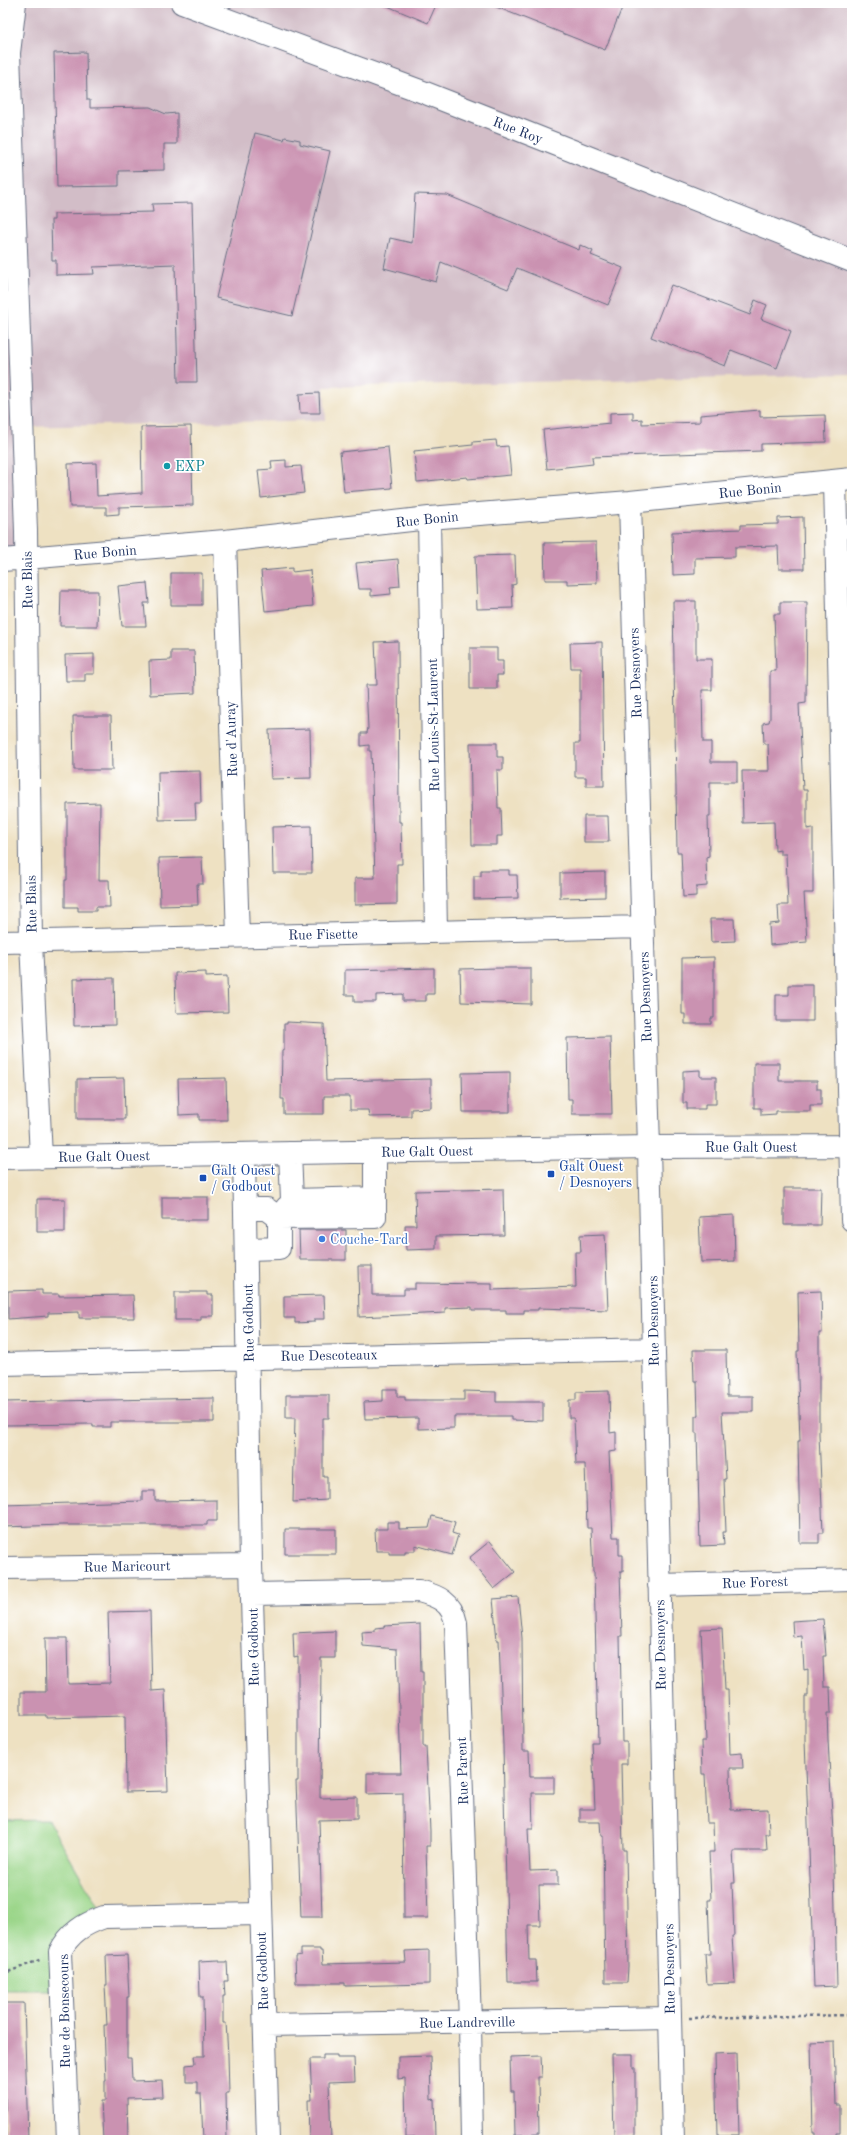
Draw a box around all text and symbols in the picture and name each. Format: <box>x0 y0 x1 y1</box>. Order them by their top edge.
street label: Rue Roy <box>491 115 545 147</box>
place label: EXP <box>175 460 205 474</box>
marker: EXP <box>162 461 172 471</box>
street label: Rue Bonin <box>718 481 783 501</box>
street label: Rue Bonin <box>395 510 460 530</box>
street label: Rue Bonin <box>73 543 138 563</box>
street label: Rue Blais <box>20 551 36 609</box>
street label: Rue Desnoyers <box>627 627 645 719</box>
street label: Rue Louis-St-Laurent <box>426 658 442 792</box>
street label: Rue d'Auray <box>224 700 240 777</box>
street label: Rue Blais <box>24 875 40 933</box>
street label: Rue Fisette <box>288 927 358 943</box>
street label: Rue Desnoyers <box>637 951 655 1043</box>
street label: Rue Galt Ouest <box>705 1141 797 1155</box>
street label: Rue Galt Ouest <box>381 1144 473 1160</box>
street label: Rue Galt Ouest <box>58 1149 150 1165</box>
place label: Galt Ouest / Desnoyers <box>559 1160 632 1190</box>
place label: Galt Ouest / Godbout <box>211 1164 275 1194</box>
marker: Galt Ouest / Desnoyers <box>546 1169 556 1179</box>
marker: Galt Ouest / Godbout <box>198 1173 208 1183</box>
place label: Couche-Tard <box>330 1233 408 1247</box>
marker: Couche-Tard <box>317 1234 327 1244</box>
street label: Rue Desnoyers <box>646 1275 662 1367</box>
street label: Rue Godbout <box>241 1283 257 1362</box>
street label: Rue Descoteaux <box>280 1348 378 1364</box>
street label: Rue Maricourt <box>83 1559 171 1575</box>
street label: Rue Forest <box>722 1575 789 1591</box>
street label: Rue Desnoyers <box>653 1599 669 1691</box>
street label: Rue Godbout <box>246 1607 262 1686</box>
street label: Rue Parent <box>455 1736 471 1805</box>
street label: Rue Desnoyers <box>662 1923 678 2015</box>
street label: Rue Godbout <box>255 1931 271 2011</box>
street label: Rue de Bonsecours <box>57 1954 73 2068</box>
street label: Rue Landreville <box>419 2015 515 2031</box>

